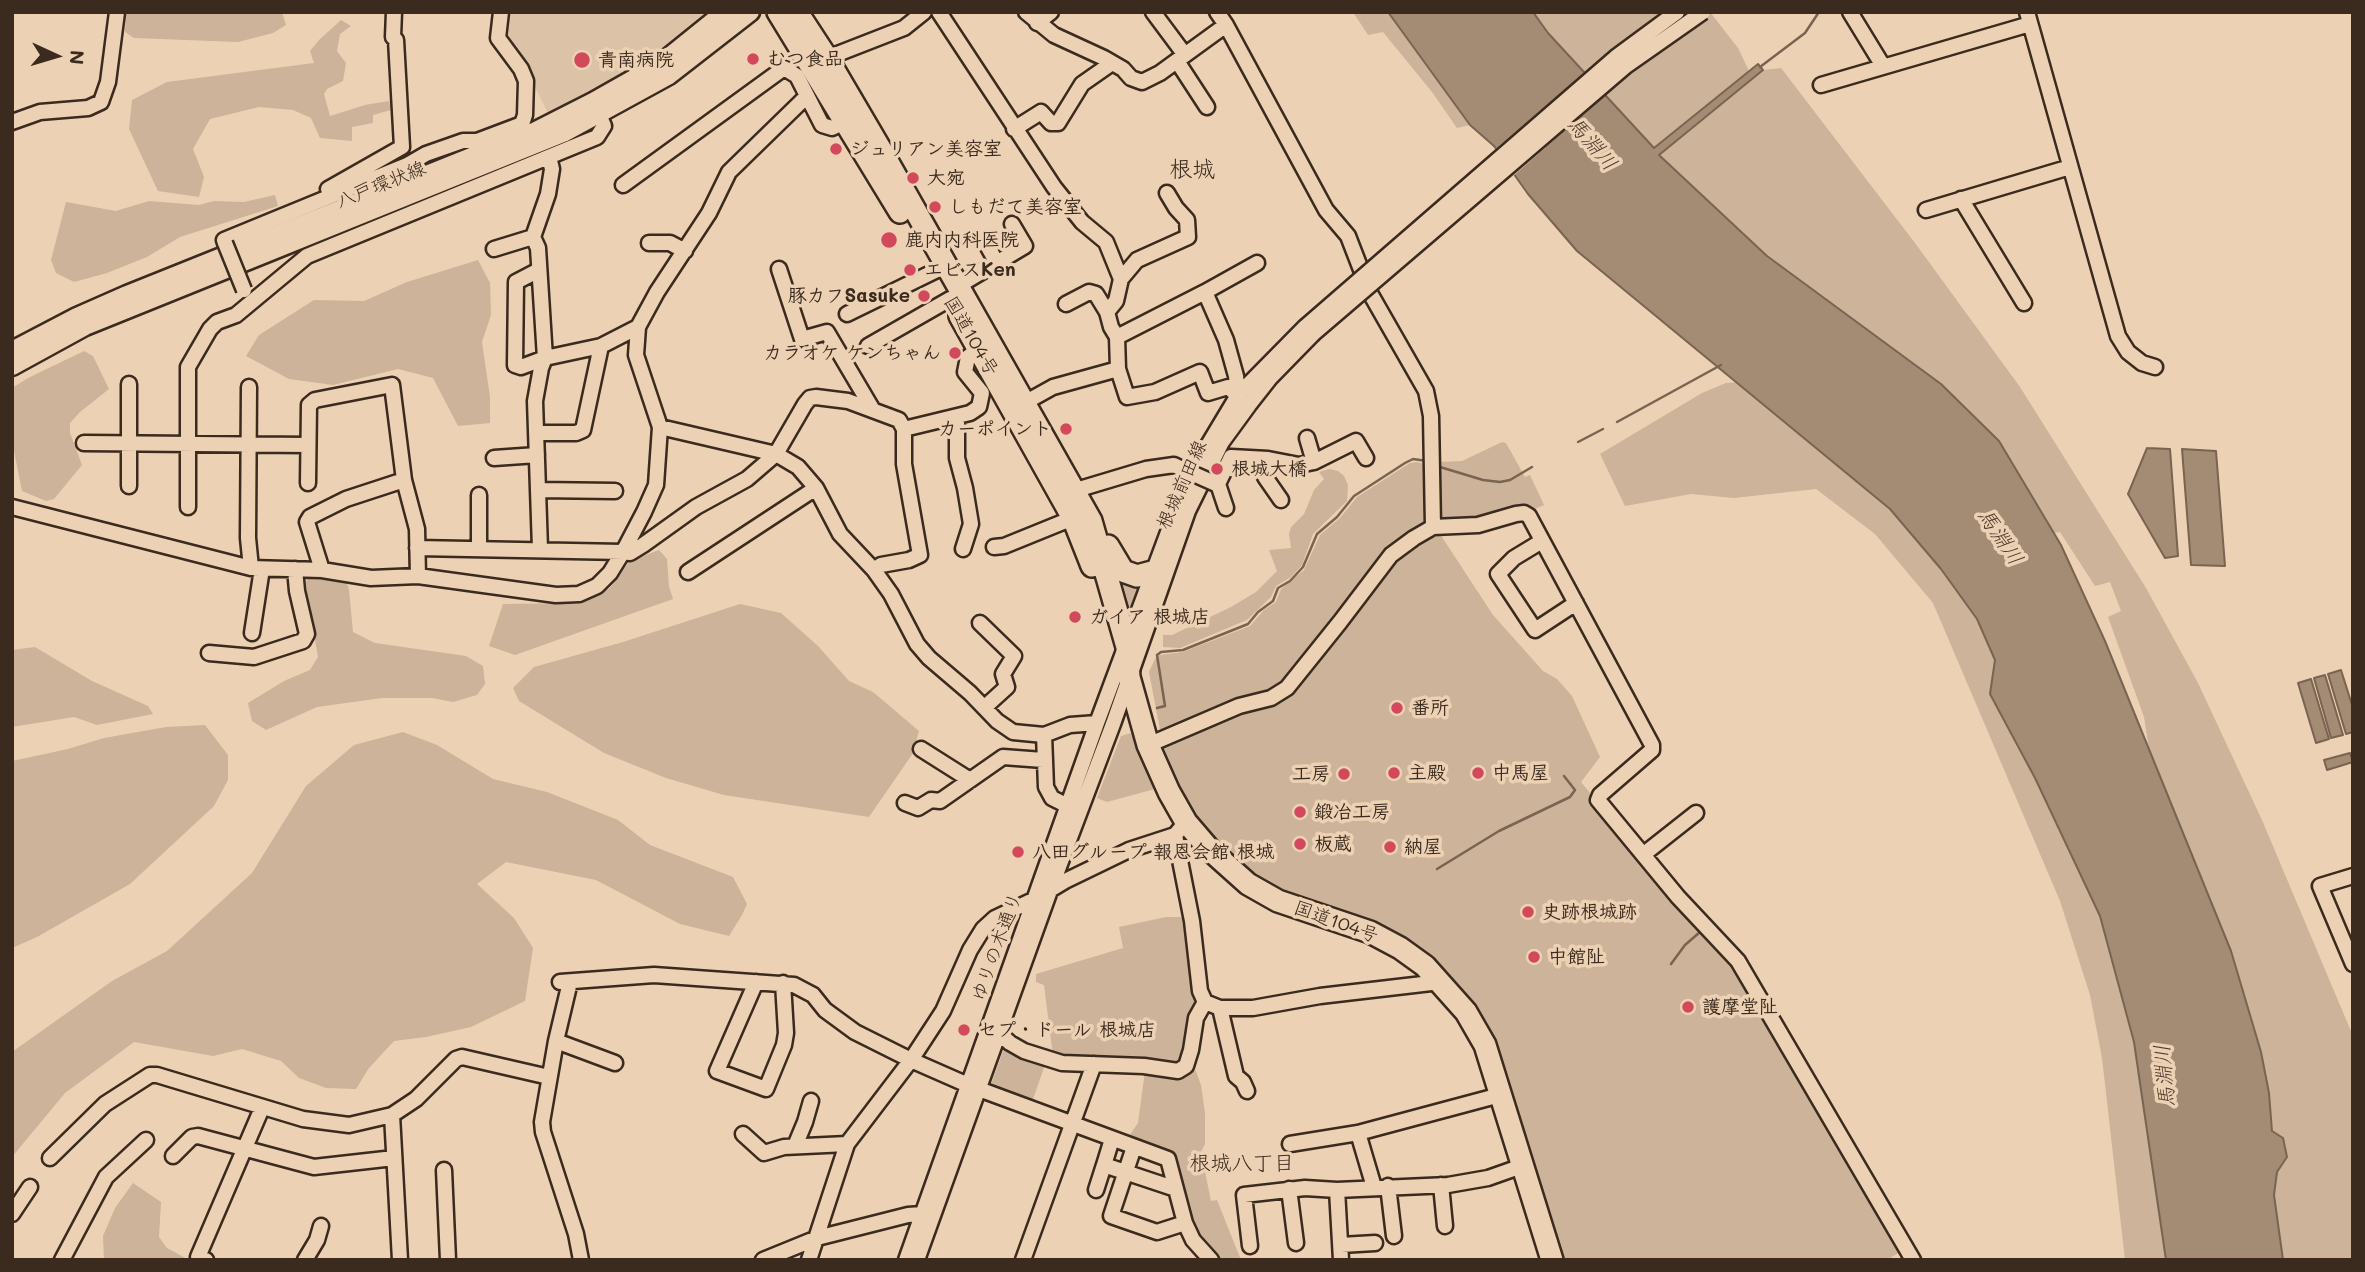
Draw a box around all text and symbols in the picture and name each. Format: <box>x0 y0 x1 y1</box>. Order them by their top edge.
north arrow <box>21 21 91 91</box>
place label: むつ食品 <box>767 48 843 70</box>
text: N <box>64 49 90 66</box>
place label: 青南病院 <box>598 49 674 71</box>
marker: 青南病院 <box>572 50 592 70</box>
marker: むつ食品 <box>745 51 761 67</box>
water label: 馬淵川 <box>1562 112 1622 176</box>
place label: ジュリアン美容室 <box>850 138 1002 160</box>
marker: ジュリアン美容室 <box>828 141 844 157</box>
district label: 根城 <box>1169 156 1215 184</box>
street label: 八戸環状線 <box>333 157 429 213</box>
place label: 大宛 <box>927 167 965 189</box>
marker: 大宛 <box>905 170 921 186</box>
place label: しもだて美容室 <box>949 196 1082 218</box>
marker: しもだて美容室 <box>927 199 943 215</box>
place label: 鹿内内科医院 <box>905 229 1019 251</box>
marker: 鹿内内科医院 <box>879 230 899 250</box>
place label: エビスKen <box>924 259 1016 281</box>
marker: エビスKen <box>902 262 918 278</box>
place label: 豚カフSasuke <box>787 285 910 307</box>
marker: 豚カフSasuke <box>916 288 932 304</box>
street label: 国道104号 <box>939 292 1003 380</box>
place label: カラオケ ケンちゃん <box>763 342 941 364</box>
marker: カラオケ ケンちゃん <box>947 345 963 361</box>
place label: カーポイント <box>938 418 1052 440</box>
marker: カーポイント <box>1058 421 1074 437</box>
street label: 根城前田線 <box>1152 437 1212 533</box>
place label: 根城大橋 <box>1231 458 1307 480</box>
marker: 根城大橋 <box>1209 461 1225 477</box>
water label: 馬淵川 <box>1972 504 2028 570</box>
place label: ガイア 根城店 <box>1089 606 1210 628</box>
marker: ガイア 根城店 <box>1067 609 1083 625</box>
place label: 番所 <box>1411 697 1449 719</box>
marker: 番所 <box>1389 700 1405 716</box>
place label: 主殿 <box>1408 762 1446 784</box>
place label: 中馬屋 <box>1492 762 1549 784</box>
place label: 工房 <box>1292 763 1330 785</box>
marker: 主殿 <box>1386 765 1402 781</box>
marker: 中馬屋 <box>1470 765 1486 781</box>
marker: 工房 <box>1336 766 1352 782</box>
place label: 鍛冶工房 <box>1314 801 1390 823</box>
marker: 鍛冶工房 <box>1292 804 1308 820</box>
place label: 板蔵 <box>1314 833 1352 855</box>
marker: 板蔵 <box>1292 836 1308 852</box>
place label: 納屋 <box>1404 836 1442 858</box>
marker: 納屋 <box>1382 839 1398 855</box>
place label: 八田グループ 報恩会館 根城 <box>1032 841 1274 863</box>
marker: 八田グループ 報恩会館 根城 <box>1010 844 1026 860</box>
street label: ゆりの木通り <box>967 890 1027 1004</box>
street label: 国道104号 <box>1291 896 1381 948</box>
place label: 史跡根城跡 <box>1542 901 1637 923</box>
marker: 史跡根城跡 <box>1520 904 1536 920</box>
place label: 中館阯 <box>1548 946 1605 968</box>
marker: 中館阯 <box>1526 949 1542 965</box>
place label: 護摩堂阯 <box>1702 996 1778 1018</box>
marker: 護摩堂阯 <box>1680 999 1696 1015</box>
place label: セプ・ドール 根城店 <box>978 1019 1156 1041</box>
marker: セプ・ドール 根城店 <box>956 1022 972 1038</box>
water label: 馬淵川 <box>2150 1044 2180 1108</box>
district label: 根城八丁目 <box>1190 1151 1294 1177</box>

